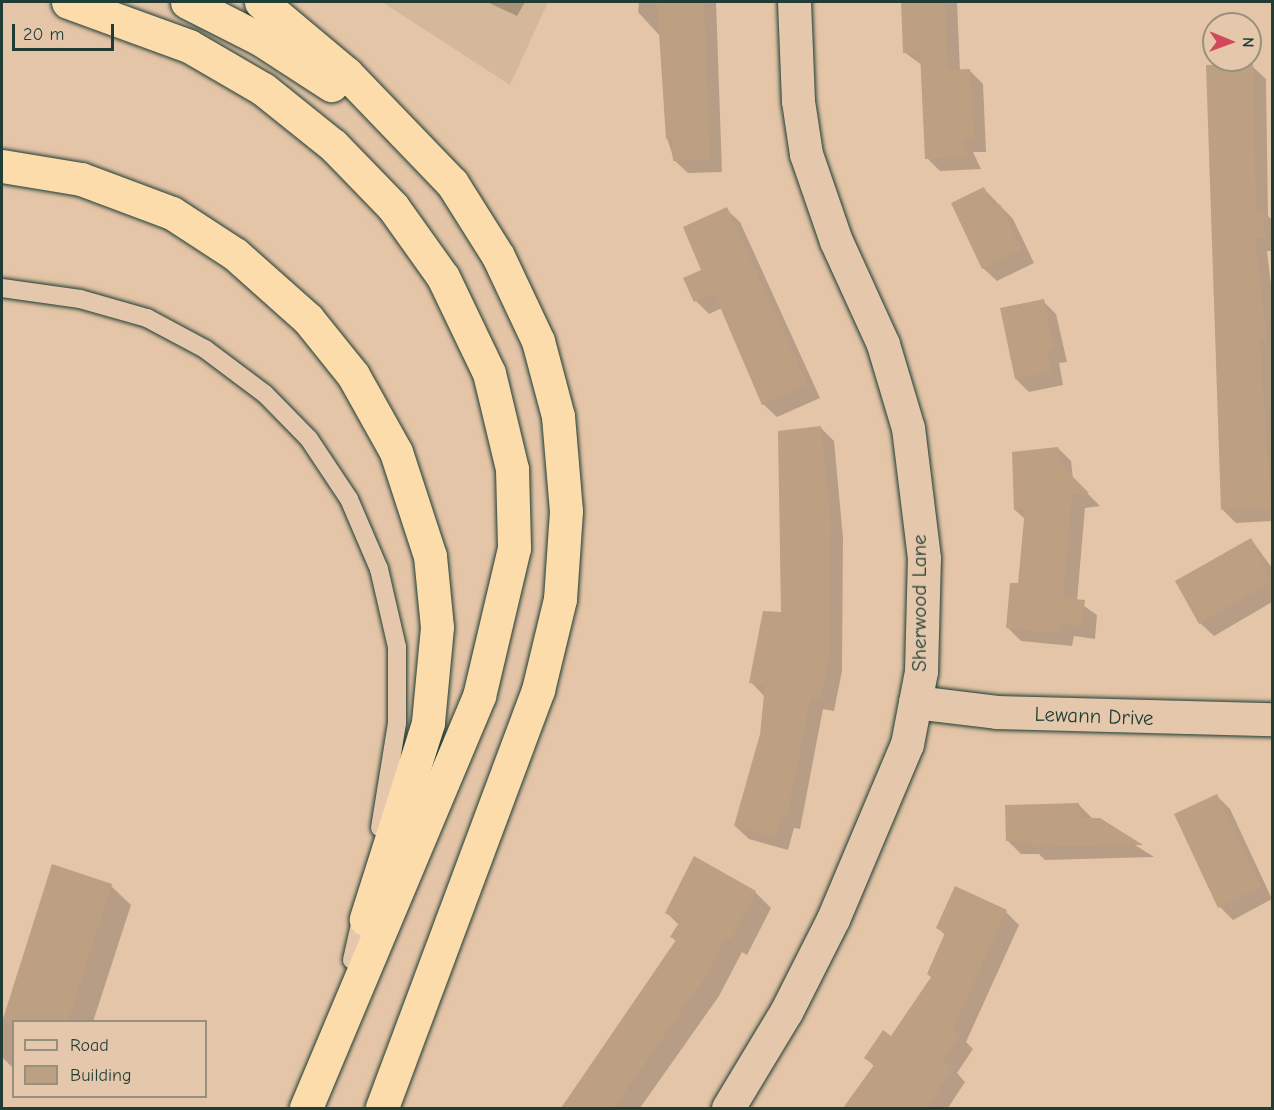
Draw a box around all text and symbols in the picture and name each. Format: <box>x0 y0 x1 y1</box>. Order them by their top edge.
scale bar <box>15 12 117 50</box>
north arrow <box>1202 12 1262 72</box>
text: 20 m <box>23 24 64 45</box>
text: N <box>1239 37 1257 48</box>
street label: Sherwood Lane <box>906 534 932 672</box>
street label: Lewann Drive <box>1034 701 1154 731</box>
legend <box>12 1020 207 1098</box>
text: Road <box>70 1035 109 1056</box>
text: Building <box>70 1065 132 1086</box>

